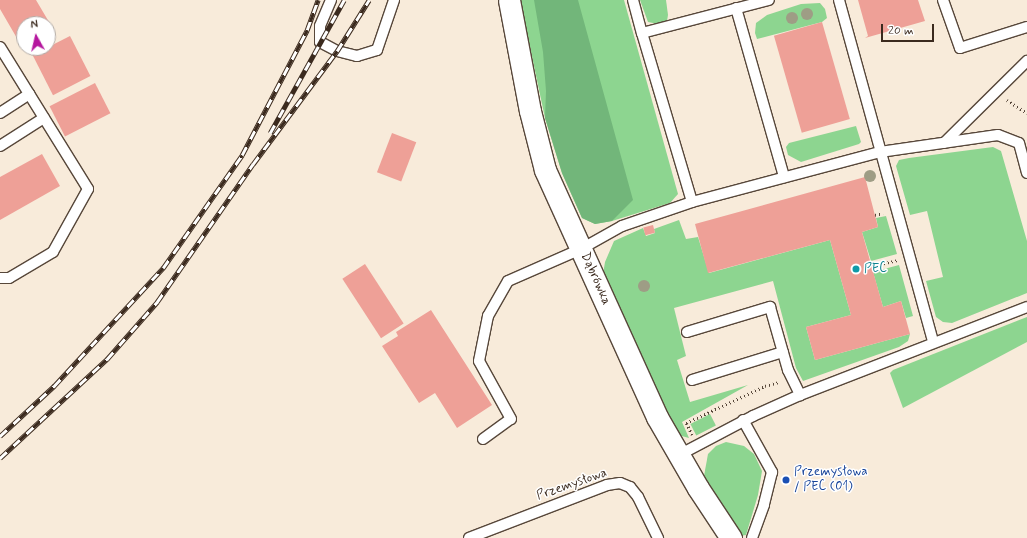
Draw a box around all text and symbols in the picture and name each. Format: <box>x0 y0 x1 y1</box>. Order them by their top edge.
north arrow <box>16 16 56 56</box>
scale bar <box>883 16 936 42</box>
text: N <box>30 18 39 33</box>
text: 20 m <box>888 23 914 39</box>
street label: Dąbrówka <box>577 250 613 308</box>
place label: PEC <box>864 261 887 277</box>
marker: PEC <box>851 264 861 274</box>
place label: Przemysłowa / PEC (01) <box>794 465 868 496</box>
street label: Przemysłowa <box>535 466 609 504</box>
marker: Przemysłowa / PEC (01) <box>781 475 791 485</box>

